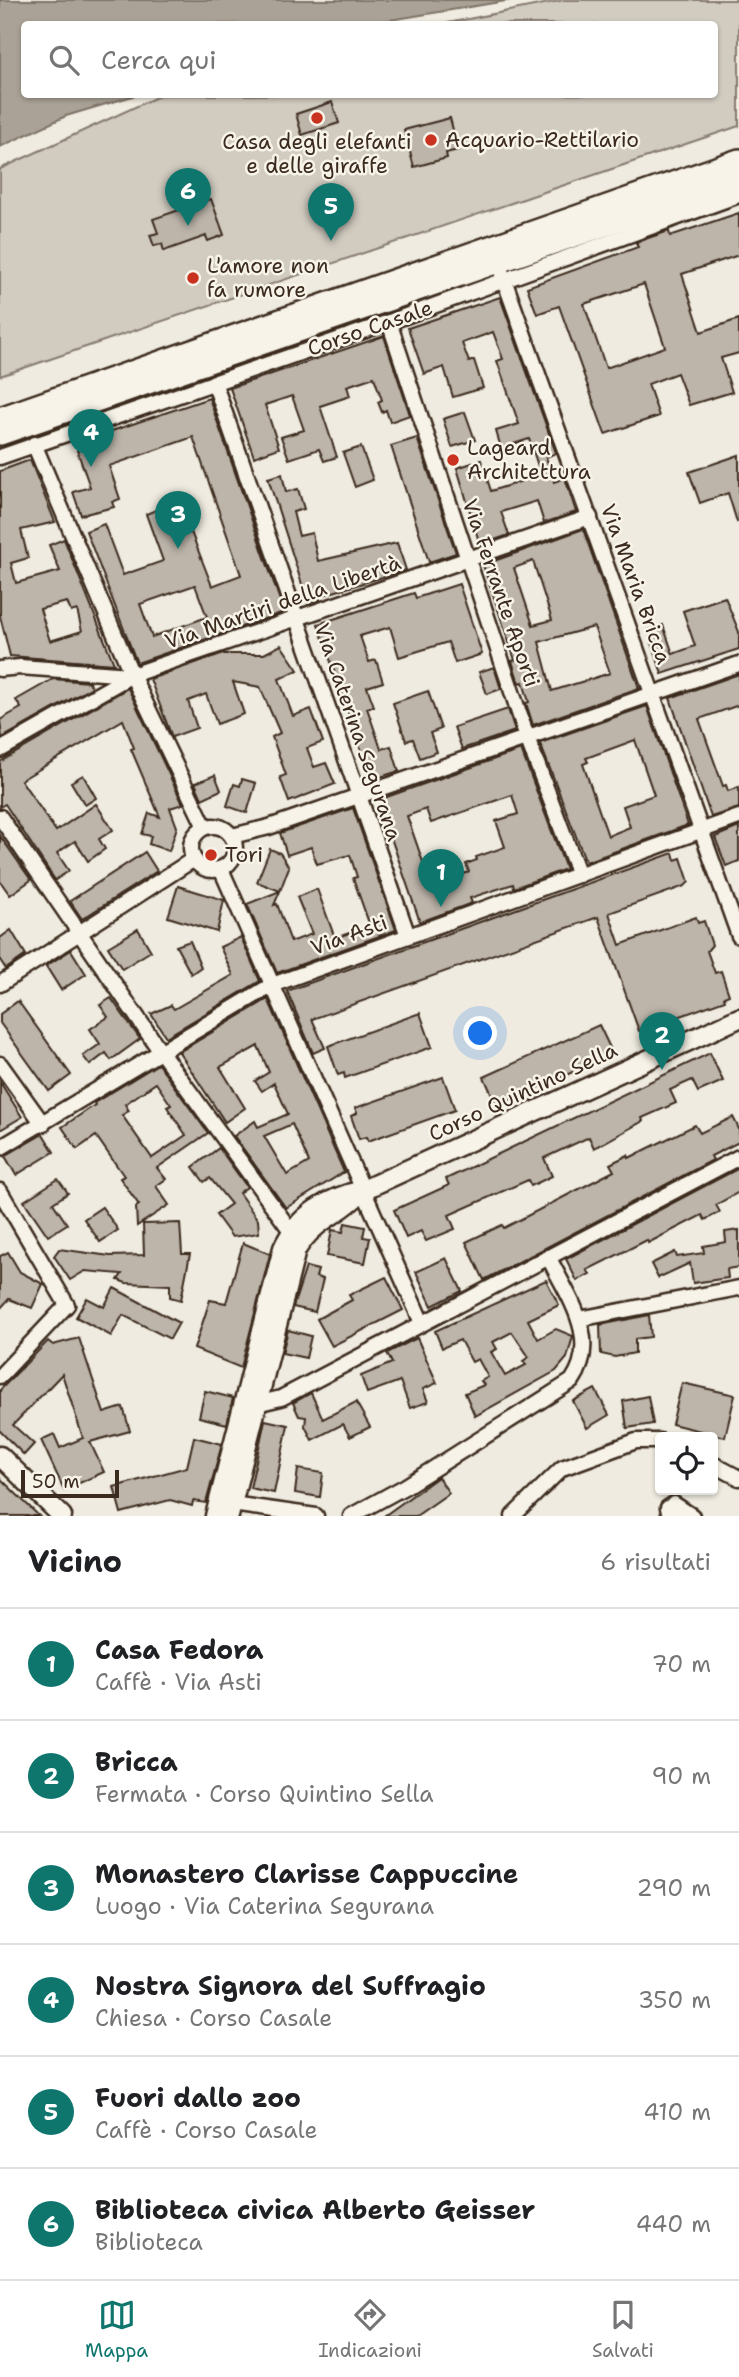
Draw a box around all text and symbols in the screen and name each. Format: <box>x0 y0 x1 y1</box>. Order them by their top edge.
search box <box>21 21 718 98</box>
icon: search <box>45 41 83 79</box>
text: Cerca qui <box>101 42 217 77</box>
marker: Casa degli elefanti e delle giraffe <box>309 110 325 126</box>
place label: Acquario-Rettilario <box>445 126 639 154</box>
place label: Casa degli elefanti e delle giraffe <box>222 128 412 180</box>
marker: Acquario-Rettilario <box>423 132 439 148</box>
pin: 6 <box>165 168 211 226</box>
pin: 5 <box>308 183 354 241</box>
place label: L'amore non fa rumore <box>207 252 329 304</box>
marker: L'amore non fa rumore <box>185 270 201 286</box>
street label: Corso Casale <box>304 293 436 363</box>
pin: 4 <box>68 409 114 467</box>
place label: Lageard Architettura <box>467 434 591 486</box>
marker: Lageard Architettura <box>445 452 461 468</box>
pin: 3 <box>155 491 201 549</box>
street label: Via Ferrante Aporti <box>456 495 546 691</box>
street label: Via Maria Bricca <box>594 500 678 668</box>
street label: Via Martiri della Libertà <box>161 548 405 656</box>
street label: Via Caterina Segurana <box>308 619 408 845</box>
place label: Tori <box>225 841 263 869</box>
marker: Tori <box>203 847 219 863</box>
pin: 1 <box>418 849 464 907</box>
street label: Via Asti <box>307 908 391 962</box>
pin: 2 <box>639 1012 685 1070</box>
your location <box>463 1016 497 1050</box>
street label: Corso Quintino Sella <box>424 1036 622 1148</box>
map controls <box>655 1432 718 1495</box>
button: locate <box>655 1432 718 1495</box>
scale bar <box>21 1467 119 1499</box>
text: 50 m <box>32 1469 80 1494</box>
text: Vicino <box>28 1541 122 1582</box>
text: 6 risultati <box>600 1547 711 1577</box>
text: Casa Fedora <box>95 1632 264 1667</box>
text: 1 <box>46 1649 56 1679</box>
text: 70 m <box>652 1649 711 1679</box>
text: Caffè · Via Asti <box>95 1667 262 1697</box>
text: Bricca <box>95 1744 178 1779</box>
text: 2 <box>43 1761 59 1791</box>
text: 90 m <box>651 1761 711 1791</box>
text: Fermata · Corso Quintino Sella <box>95 1779 434 1809</box>
text: Monastero Clarisse Cappuccine <box>95 1856 518 1891</box>
text: 3 <box>43 1873 59 1903</box>
text: 290 m <box>637 1873 711 1903</box>
text: Luogo · Via Caterina Segurana <box>95 1891 434 1921</box>
text: Nostra Signora del Suffragio <box>95 1968 486 2003</box>
text: 4 <box>43 1985 59 2015</box>
text: 350 m <box>638 1985 711 2015</box>
text: Chiesa · Corso Casale <box>95 2003 332 2033</box>
text: Fuori dallo zoo <box>95 2080 301 2115</box>
text: 5 <box>44 2097 58 2127</box>
text: 410 m <box>643 2097 711 2127</box>
text: Caffè · Corso Casale <box>95 2115 318 2145</box>
text: Biblioteca civica Alberto Geisser <box>95 2192 535 2227</box>
text: 6 <box>43 2209 59 2239</box>
text: 440 m <box>636 2209 711 2239</box>
text: Biblioteca <box>95 2227 203 2257</box>
tab: Mappa <box>85 2296 148 2363</box>
tab: Indicazioni <box>318 2296 422 2363</box>
tab: Salvati <box>592 2296 654 2363</box>

